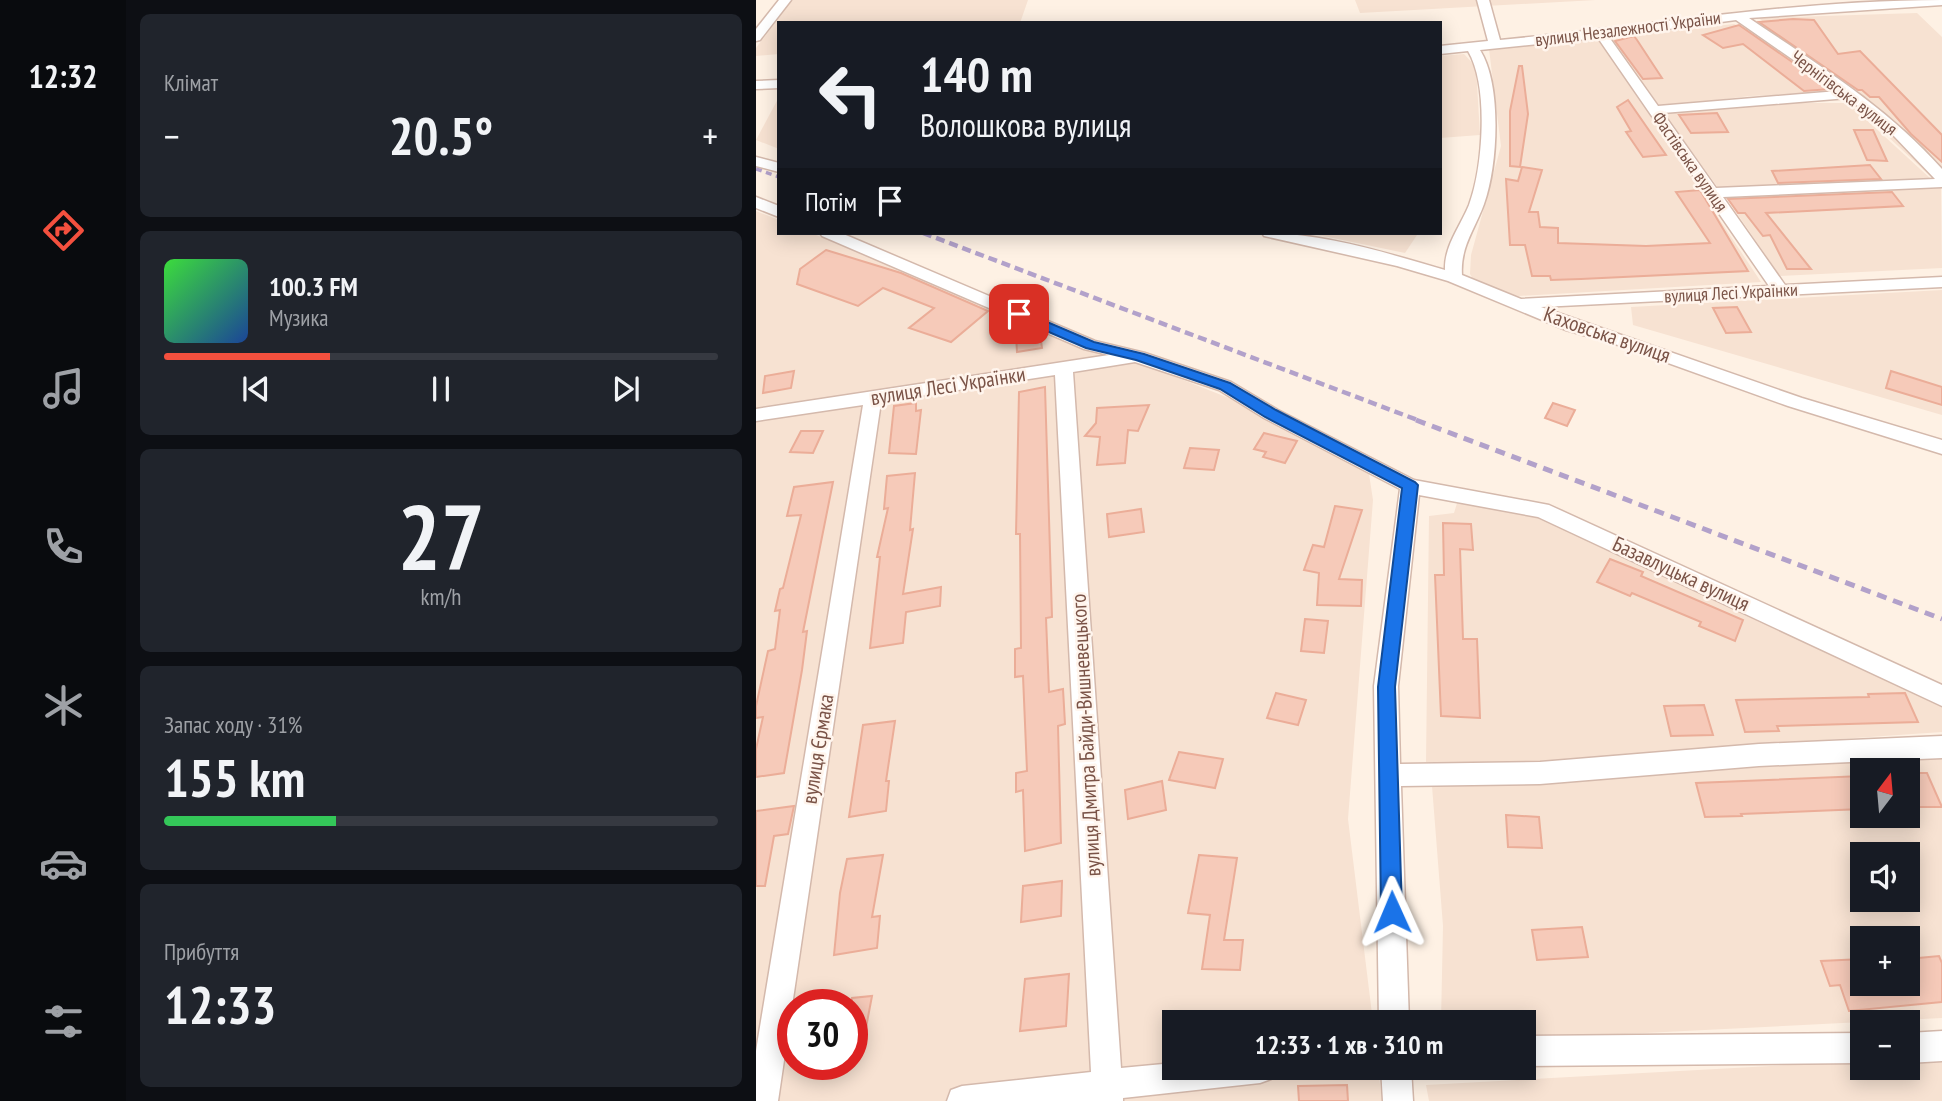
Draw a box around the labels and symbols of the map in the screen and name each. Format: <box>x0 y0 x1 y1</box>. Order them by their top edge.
street label: вулиця Незалежності України <box>1534 6 1722 51</box>
street label: Чернігівська вулиця <box>1787 45 1902 140</box>
street label: Фастівська вулиця <box>1647 107 1733 216</box>
street label: вулиця Лесі Українки <box>1663 278 1798 307</box>
pin <box>989 284 1049 344</box>
street label: Каховська вулиця <box>1540 300 1674 369</box>
street label: вулиця Лесі Українки <box>869 360 1027 411</box>
street label: Базавлуцька вулиця <box>1608 530 1754 617</box>
street label: вулиця Дмитра Байди-Вишневецького <box>1065 593 1106 877</box>
street label: вулиця Єрмака <box>796 692 839 806</box>
north arrow <box>1850 758 1920 828</box>
position arrow <box>1355 875 1429 949</box>
speed limit sign: 30 <box>777 989 868 1080</box>

